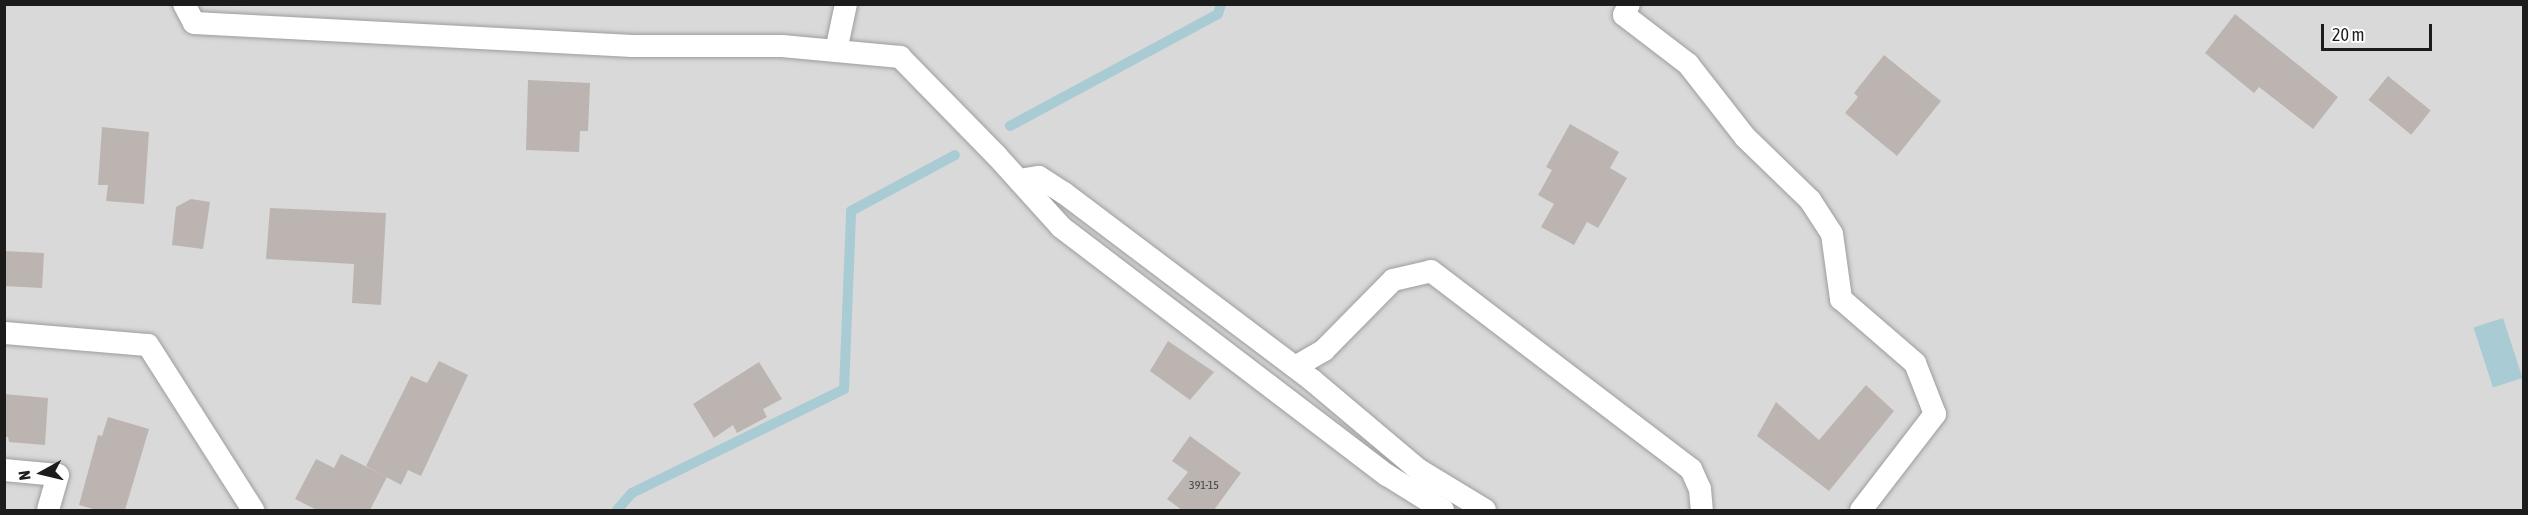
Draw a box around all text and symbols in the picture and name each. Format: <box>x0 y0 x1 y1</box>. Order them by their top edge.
scale bar <box>2324 12 2435 50</box>
text: 20 m <box>2332 24 2364 45</box>
north arrow <box>12 443 72 503</box>
text: N <box>15 470 34 481</box>
house number: 391-15 <box>1189 479 1219 493</box>

